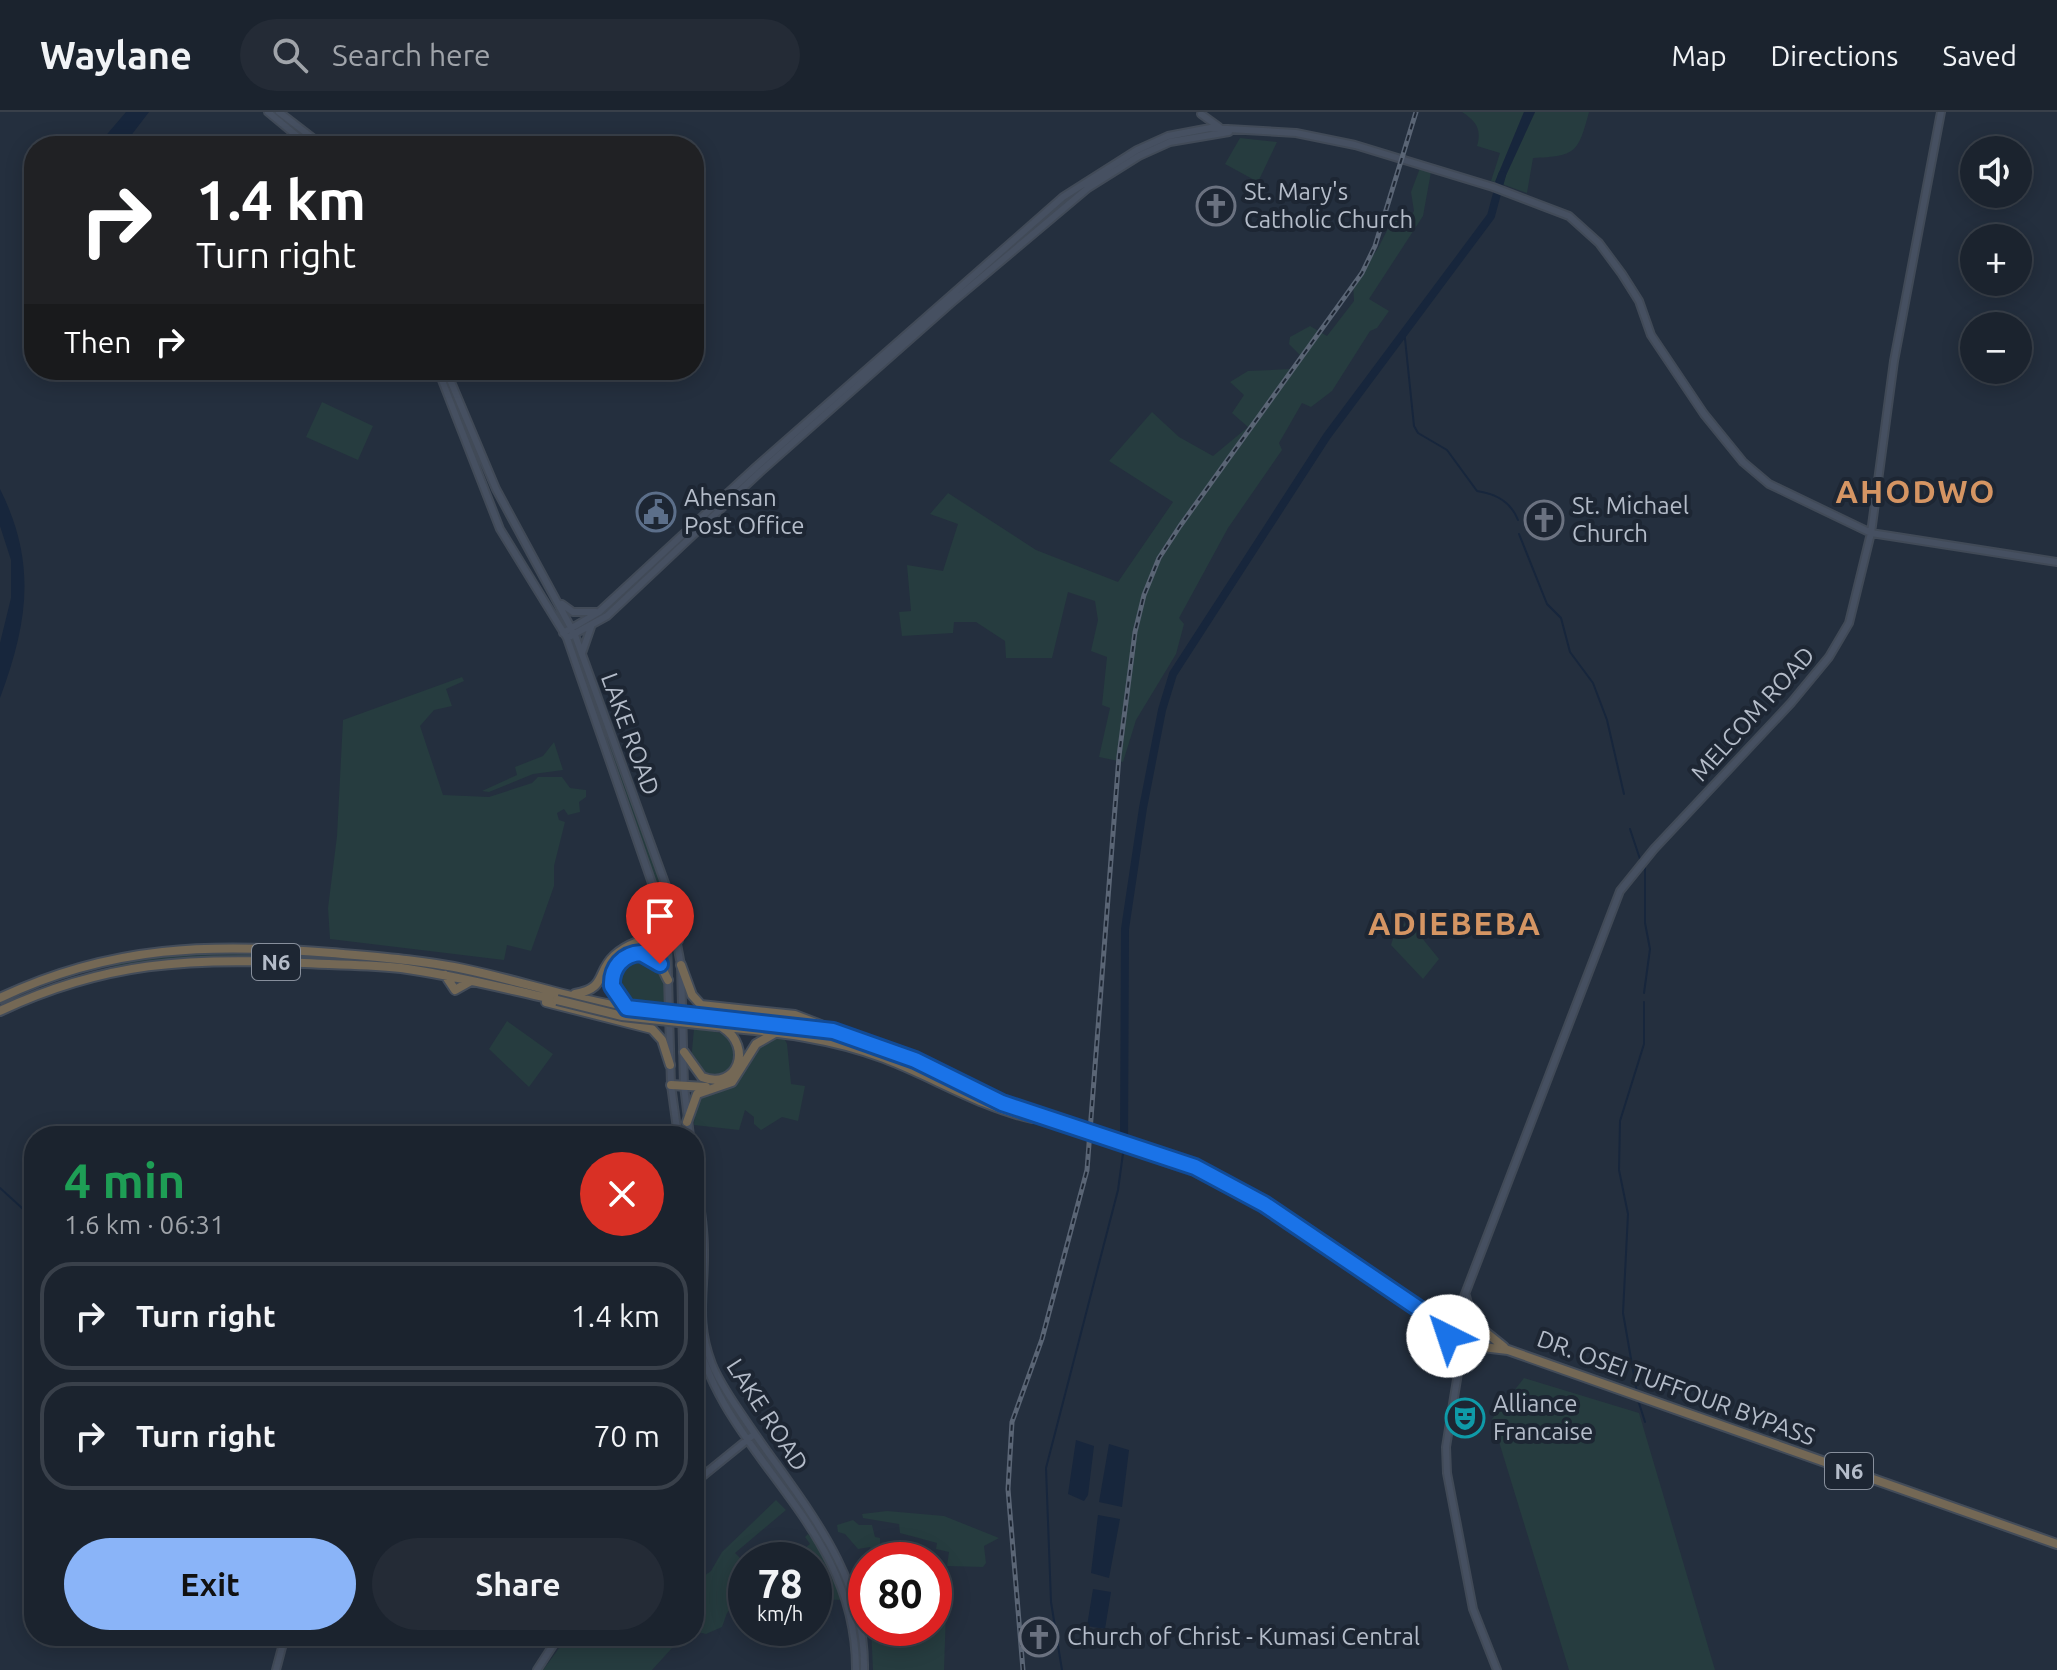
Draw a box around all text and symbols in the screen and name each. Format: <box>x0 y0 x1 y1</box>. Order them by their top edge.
search box <box>240 19 800 91</box>
icon: search <box>268 33 312 77</box>
text: Waylane <box>40 34 192 76</box>
text: Search here <box>332 38 491 72</box>
text: Map <box>1671 40 1727 71</box>
text: Directions <box>1771 40 1898 71</box>
text: Saved <box>1942 40 2017 71</box>
map controls <box>1960 136 2032 384</box>
button: sound <box>1960 136 2032 208</box>
icon: right <box>64 168 168 272</box>
text: 1.4 km <box>196 168 366 231</box>
place label: St. Mary's Catholic Church <box>1244 178 1413 233</box>
church icon: St. Mary's Catholic Church <box>1195 185 1237 227</box>
button: + <box>1960 224 2032 296</box>
text: Turn right <box>196 234 356 275</box>
button: − <box>1960 312 2032 384</box>
icon: right <box>148 320 192 364</box>
text: Then <box>64 325 132 359</box>
district label: AHODWO <box>1836 473 1996 509</box>
place label: Ahensan Post Office <box>684 484 805 539</box>
public building icon: Ahensan Post Office <box>635 491 677 533</box>
place label: St. Michael Church <box>1572 492 1689 547</box>
church icon: St. Michael Church <box>1523 499 1565 541</box>
street label: MELCOM ROAD <box>1685 641 1820 786</box>
street label: LAKE ROAD <box>596 669 665 799</box>
pin <box>626 882 694 964</box>
icon: arrive <box>638 894 682 938</box>
district label: ADIEBEBA <box>1368 905 1542 941</box>
road number: N6 <box>252 944 300 980</box>
button: close <box>580 1152 664 1236</box>
text: 4 min <box>64 1153 185 1207</box>
text: 1.6 km · 06:31 <box>64 1210 225 1239</box>
icon: right <box>68 1294 112 1338</box>
position arrow <box>1406 1294 1490 1378</box>
text: Turn right <box>136 1299 276 1333</box>
text: 1.4 km <box>571 1299 660 1333</box>
street label: DR. OSEI TUFFOUR BYPASS <box>1534 1325 1819 1450</box>
street label: LAKE ROAD <box>721 1354 814 1476</box>
place label: Alliance Francaise <box>1493 1390 1593 1445</box>
theatre icon: Alliance Francaise <box>1444 1397 1486 1439</box>
icon: right <box>68 1414 112 1458</box>
text: Turn right <box>136 1419 276 1453</box>
text: 70 m <box>593 1419 660 1453</box>
road number: N6 <box>1825 1453 1873 1489</box>
button: Exit <box>64 1538 356 1630</box>
button: Share <box>372 1538 664 1630</box>
speed limit sign: 80 <box>848 1542 952 1646</box>
text: 78 <box>757 1561 803 1606</box>
text: km/h <box>757 1602 803 1625</box>
church icon: Church of Christ - Kumasi Central <box>1018 1616 1060 1658</box>
place label: Church of Christ - Kumasi Central <box>1067 1623 1420 1650</box>

